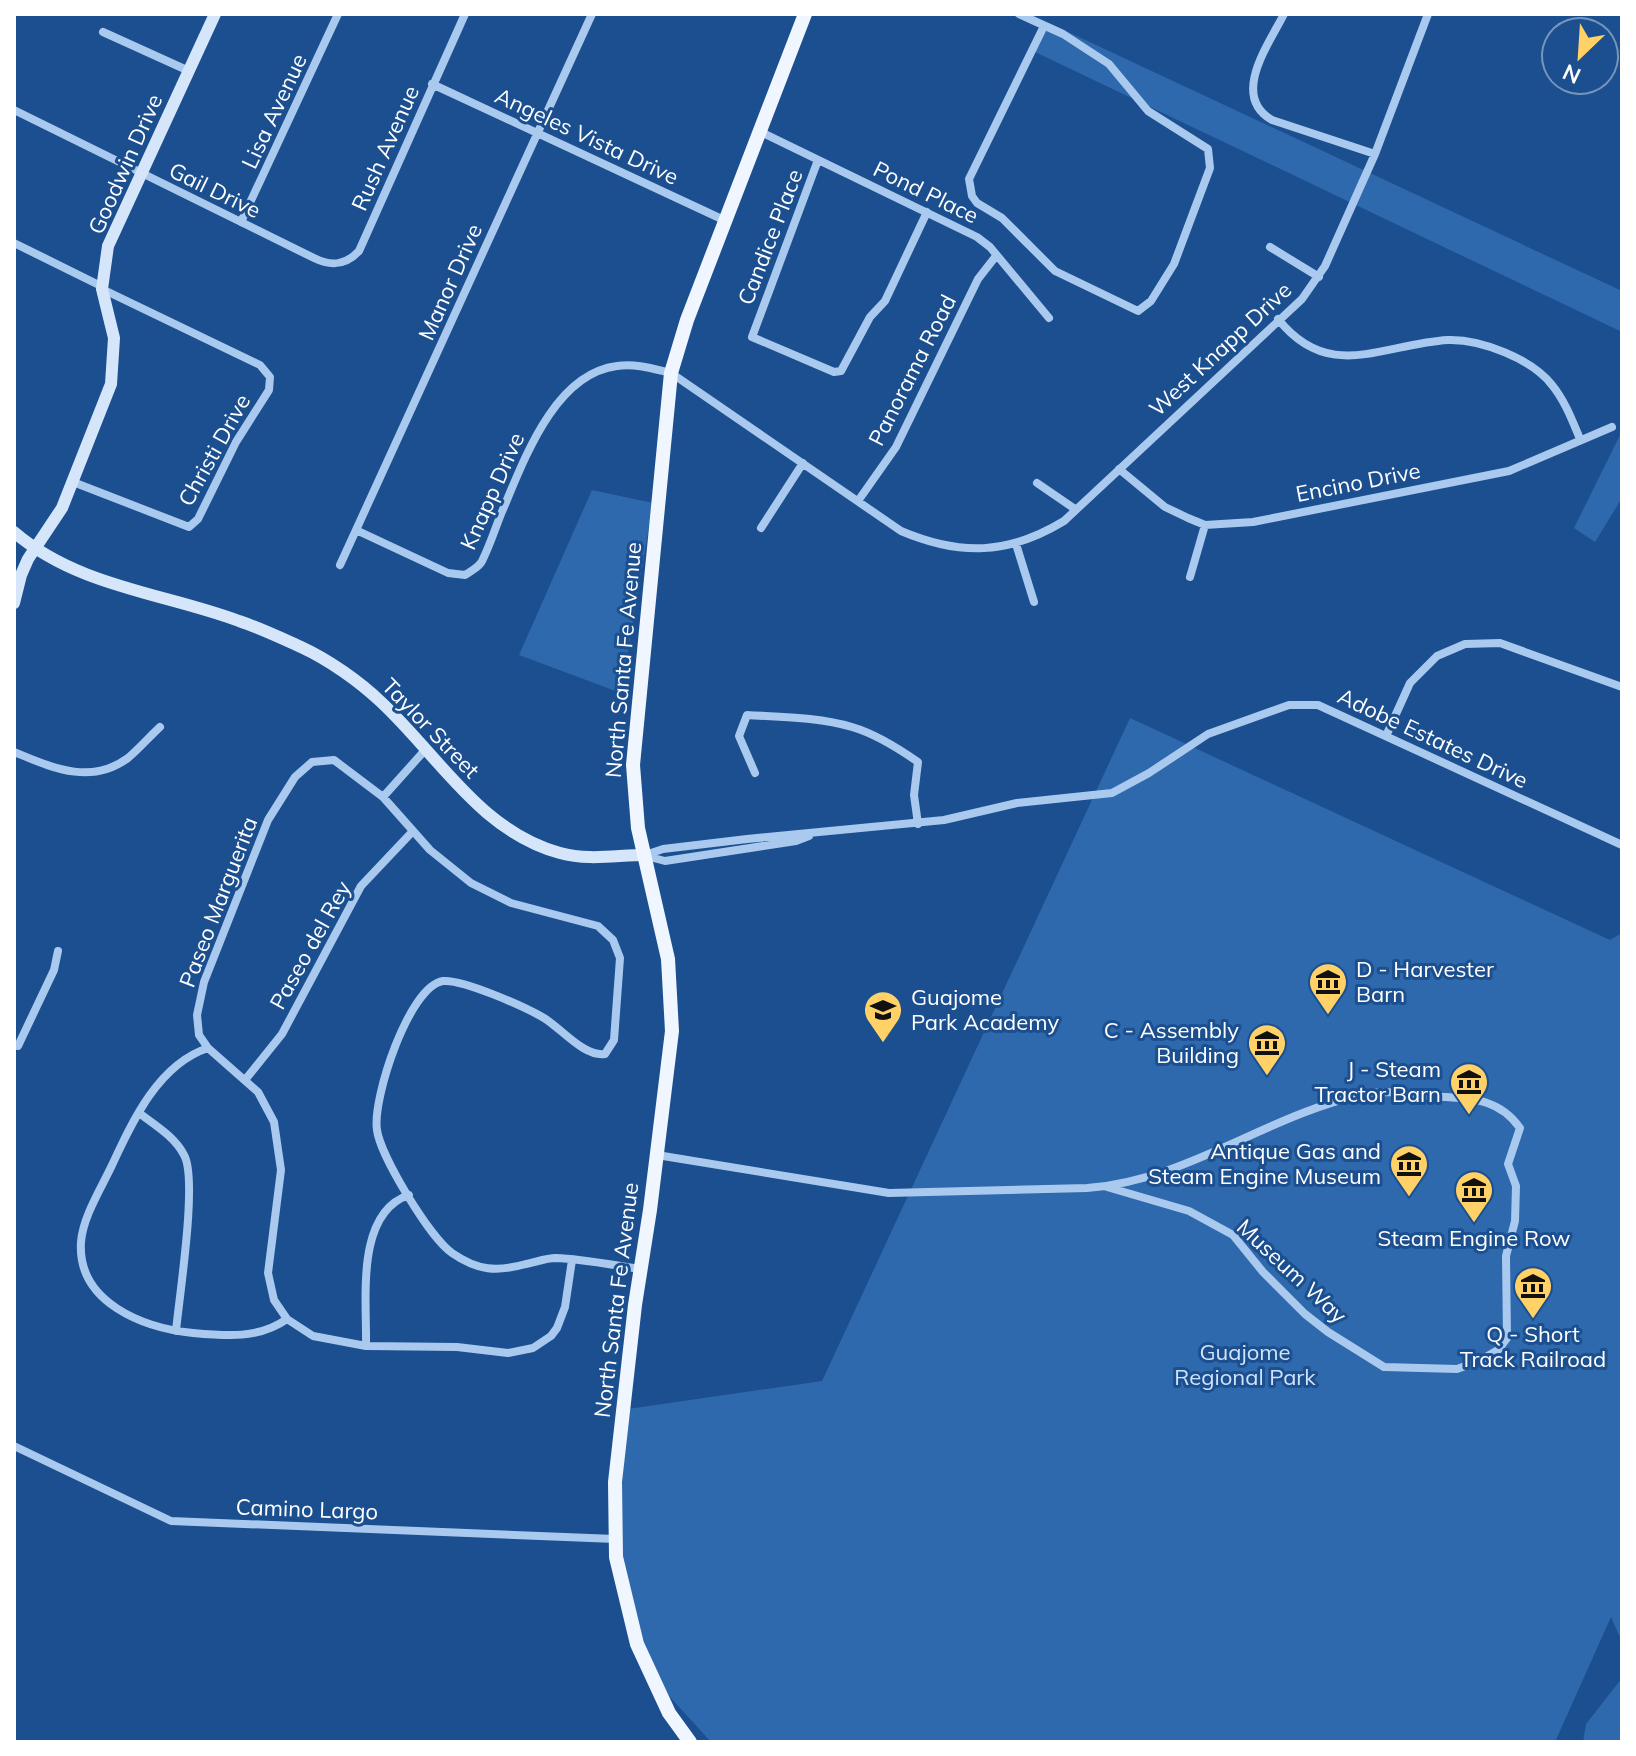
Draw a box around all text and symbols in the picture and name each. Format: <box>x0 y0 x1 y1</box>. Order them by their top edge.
north arrow <box>1540 16 1620 96</box>
street label: Lisa Avenue <box>235 49 313 173</box>
text: N <box>1558 58 1585 90</box>
street label: Rush Avenue <box>345 81 425 215</box>
street label: Angeles Vista Drive <box>491 81 683 191</box>
street label: Goodwin Drive <box>82 90 168 238</box>
street label: Pond Place <box>869 155 983 229</box>
street label: Gail Drive <box>165 156 265 224</box>
street label: Candice Place <box>731 165 809 309</box>
street label: Manor Drive <box>412 219 488 345</box>
street label: West Knapp Drive <box>1143 276 1297 422</box>
street label: Panorama Road <box>862 290 962 450</box>
street label: Christi Drive <box>172 389 256 511</box>
street label: Knapp Drive <box>454 428 530 554</box>
street label: Encino Drive <box>1293 456 1423 508</box>
street label: North Santa Fe Avenue <box>599 541 647 779</box>
street label: Taylor Street <box>376 672 486 784</box>
street label: Adobe Estates Drive <box>1333 682 1533 794</box>
street label: Paseo Marguerita <box>173 813 263 991</box>
street label: Paseo del Rey <box>263 875 357 1014</box>
place label: D - Harvester Barn <box>1356 955 1494 1008</box>
museum icon: D - Harvester Barn <box>1307 961 1349 1016</box>
place label: Guajome Park Academy <box>911 983 1059 1036</box>
school or university icon: Guajome Park Academy <box>862 989 904 1044</box>
place label: C - Assembly Building <box>1104 1016 1239 1069</box>
museum icon: C - Assembly Building <box>1246 1022 1288 1077</box>
place label: J - Steam Tractor Barn <box>1314 1055 1441 1108</box>
museum icon: J - Steam Tractor Barn <box>1448 1061 1490 1116</box>
place label: Antique Gas and Steam Engine Museum <box>1148 1137 1381 1190</box>
museum icon: Antique Gas and Steam Engine Museum <box>1388 1143 1430 1198</box>
museum icon: Steam Engine Row <box>1453 1169 1495 1224</box>
street label: North Santa Fe Avenue <box>588 1181 644 1419</box>
street label: Museum Way <box>1231 1213 1353 1329</box>
place label: Steam Engine Row <box>1378 1224 1570 1252</box>
museum icon: Q - Short Track Railroad <box>1512 1265 1554 1320</box>
place label: Q - Short Track Railroad <box>1460 1320 1606 1373</box>
park label: Guajome Regional Park <box>1174 1338 1316 1391</box>
street label: Camino Largo <box>235 1493 379 1525</box>

